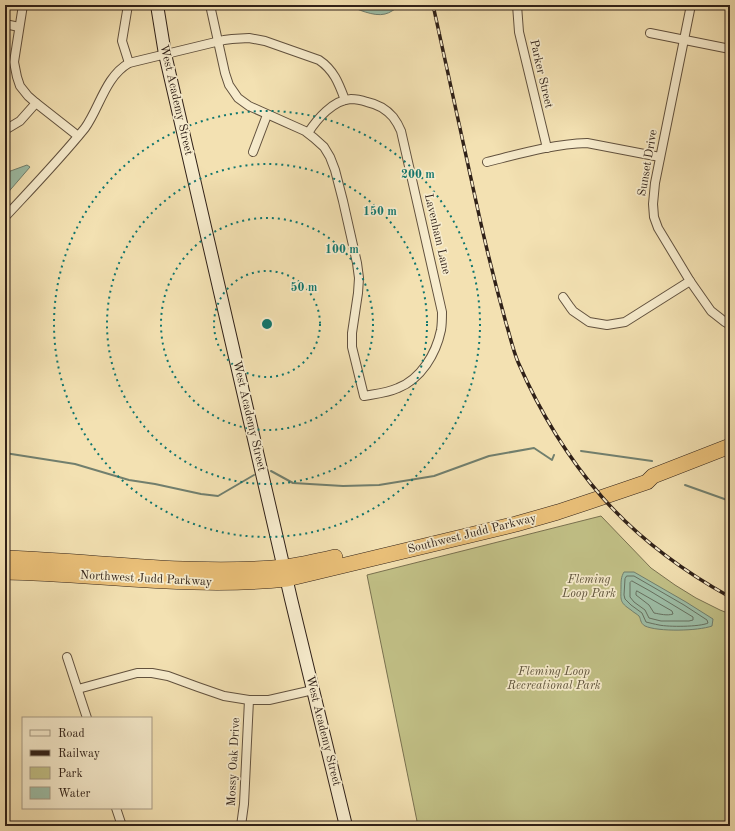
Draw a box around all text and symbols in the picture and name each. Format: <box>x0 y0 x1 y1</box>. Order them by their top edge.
street label: Parker Street <box>527 38 555 110</box>
street label: West Academy Street <box>157 44 195 156</box>
street label: Sunset Drive <box>636 128 660 197</box>
text: 200 m <box>401 169 435 181</box>
street label: Lavenham Lane <box>422 192 452 276</box>
text: 150 m <box>363 205 397 218</box>
text: 100 m <box>325 244 359 256</box>
text: 50 m <box>291 281 318 294</box>
centre of rings <box>260 317 274 331</box>
street label: West Academy Street <box>230 360 268 472</box>
street label: Southwest Judd Parkway <box>406 512 538 556</box>
street label: Northwest Judd Parkway <box>80 570 213 588</box>
park label: Fleming Loop Park <box>561 574 616 600</box>
park label: Fleming Loop Recreational Park <box>506 666 601 692</box>
street label: West Academy Street <box>303 675 343 787</box>
legend <box>22 717 152 809</box>
street label: Mossy Oak Drive <box>226 717 242 807</box>
text: Road <box>58 728 85 740</box>
text: Railway <box>58 748 101 760</box>
text: Park <box>58 768 83 780</box>
text: Water <box>58 788 91 800</box>

